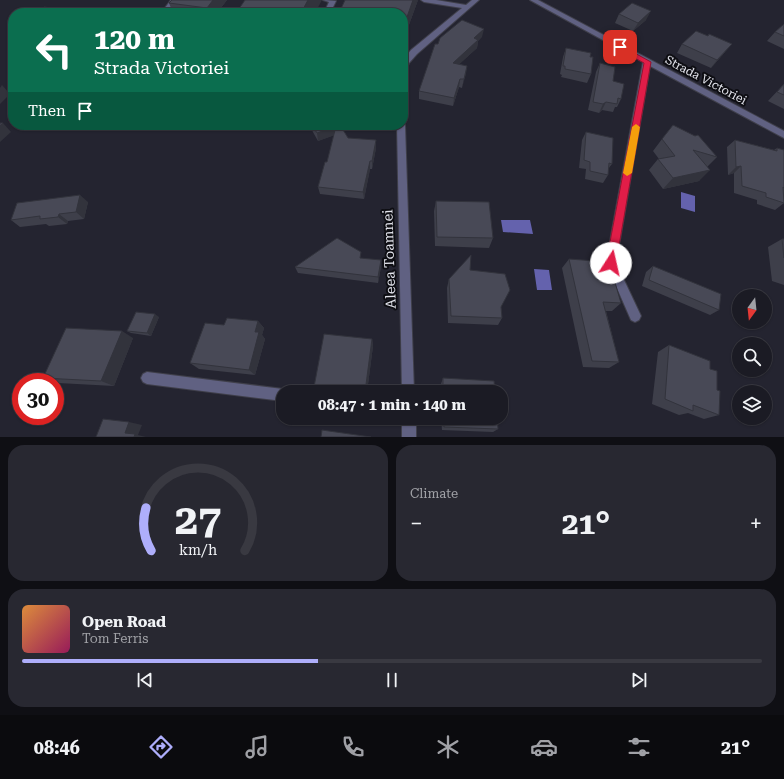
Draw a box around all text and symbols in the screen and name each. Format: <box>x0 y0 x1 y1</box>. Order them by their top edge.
text: 120 m <box>94 23 175 56</box>
icon: left <box>28 24 80 76</box>
pin <box>603 30 637 64</box>
icon: arrive <box>609 36 631 58</box>
street label: Strada Victoriei <box>663 53 749 107</box>
text: Strada Victoriei <box>94 57 229 78</box>
icon: arrive <box>74 100 96 122</box>
text: Then <box>28 102 66 120</box>
street label: Aleea Toamnei <box>379 209 399 309</box>
position arrow <box>590 242 632 284</box>
north arrow <box>732 289 772 329</box>
map controls <box>732 289 772 425</box>
button: search <box>732 337 772 377</box>
speed limit sign: 30 <box>12 373 64 425</box>
button: layers <box>732 385 772 425</box>
text: 08:47 · 1 min · 140 m <box>318 396 466 414</box>
text: Climate <box>410 486 458 501</box>
text: 27 <box>175 495 221 544</box>
text: 21° <box>562 506 610 541</box>
text: − <box>410 511 422 536</box>
text: + <box>750 511 762 536</box>
text: km/h <box>179 542 217 558</box>
text: Open Road <box>82 613 166 631</box>
text: Tom Ferris <box>82 631 148 646</box>
icon: previous <box>134 669 156 691</box>
icon: pause <box>381 669 403 691</box>
icon: next <box>628 669 650 691</box>
icon: directions <box>147 733 175 761</box>
icon: music <box>243 733 271 761</box>
icon: phone <box>339 733 367 761</box>
icon: climate <box>434 733 462 761</box>
icon: car <box>530 733 558 761</box>
icon: filters <box>625 733 653 761</box>
text: 08:46 <box>34 737 80 758</box>
text: 21° <box>721 737 750 758</box>

